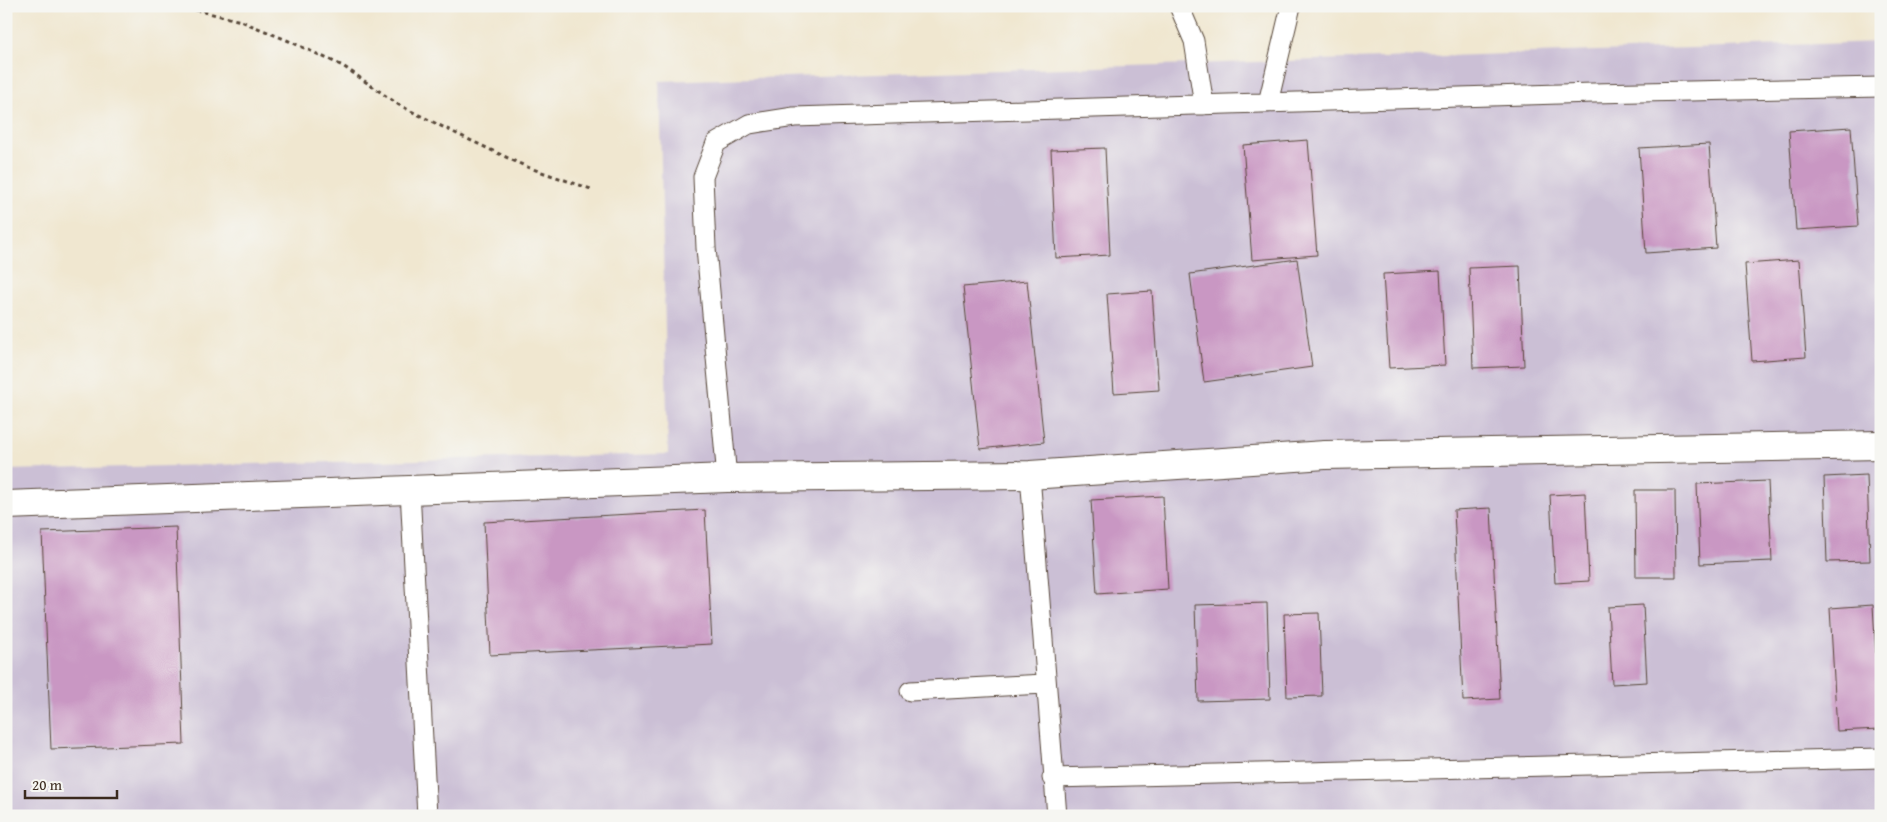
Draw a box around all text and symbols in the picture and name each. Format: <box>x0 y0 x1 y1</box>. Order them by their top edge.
scale bar <box>25 767 118 799</box>
text: 20 m <box>32 774 63 795</box>

